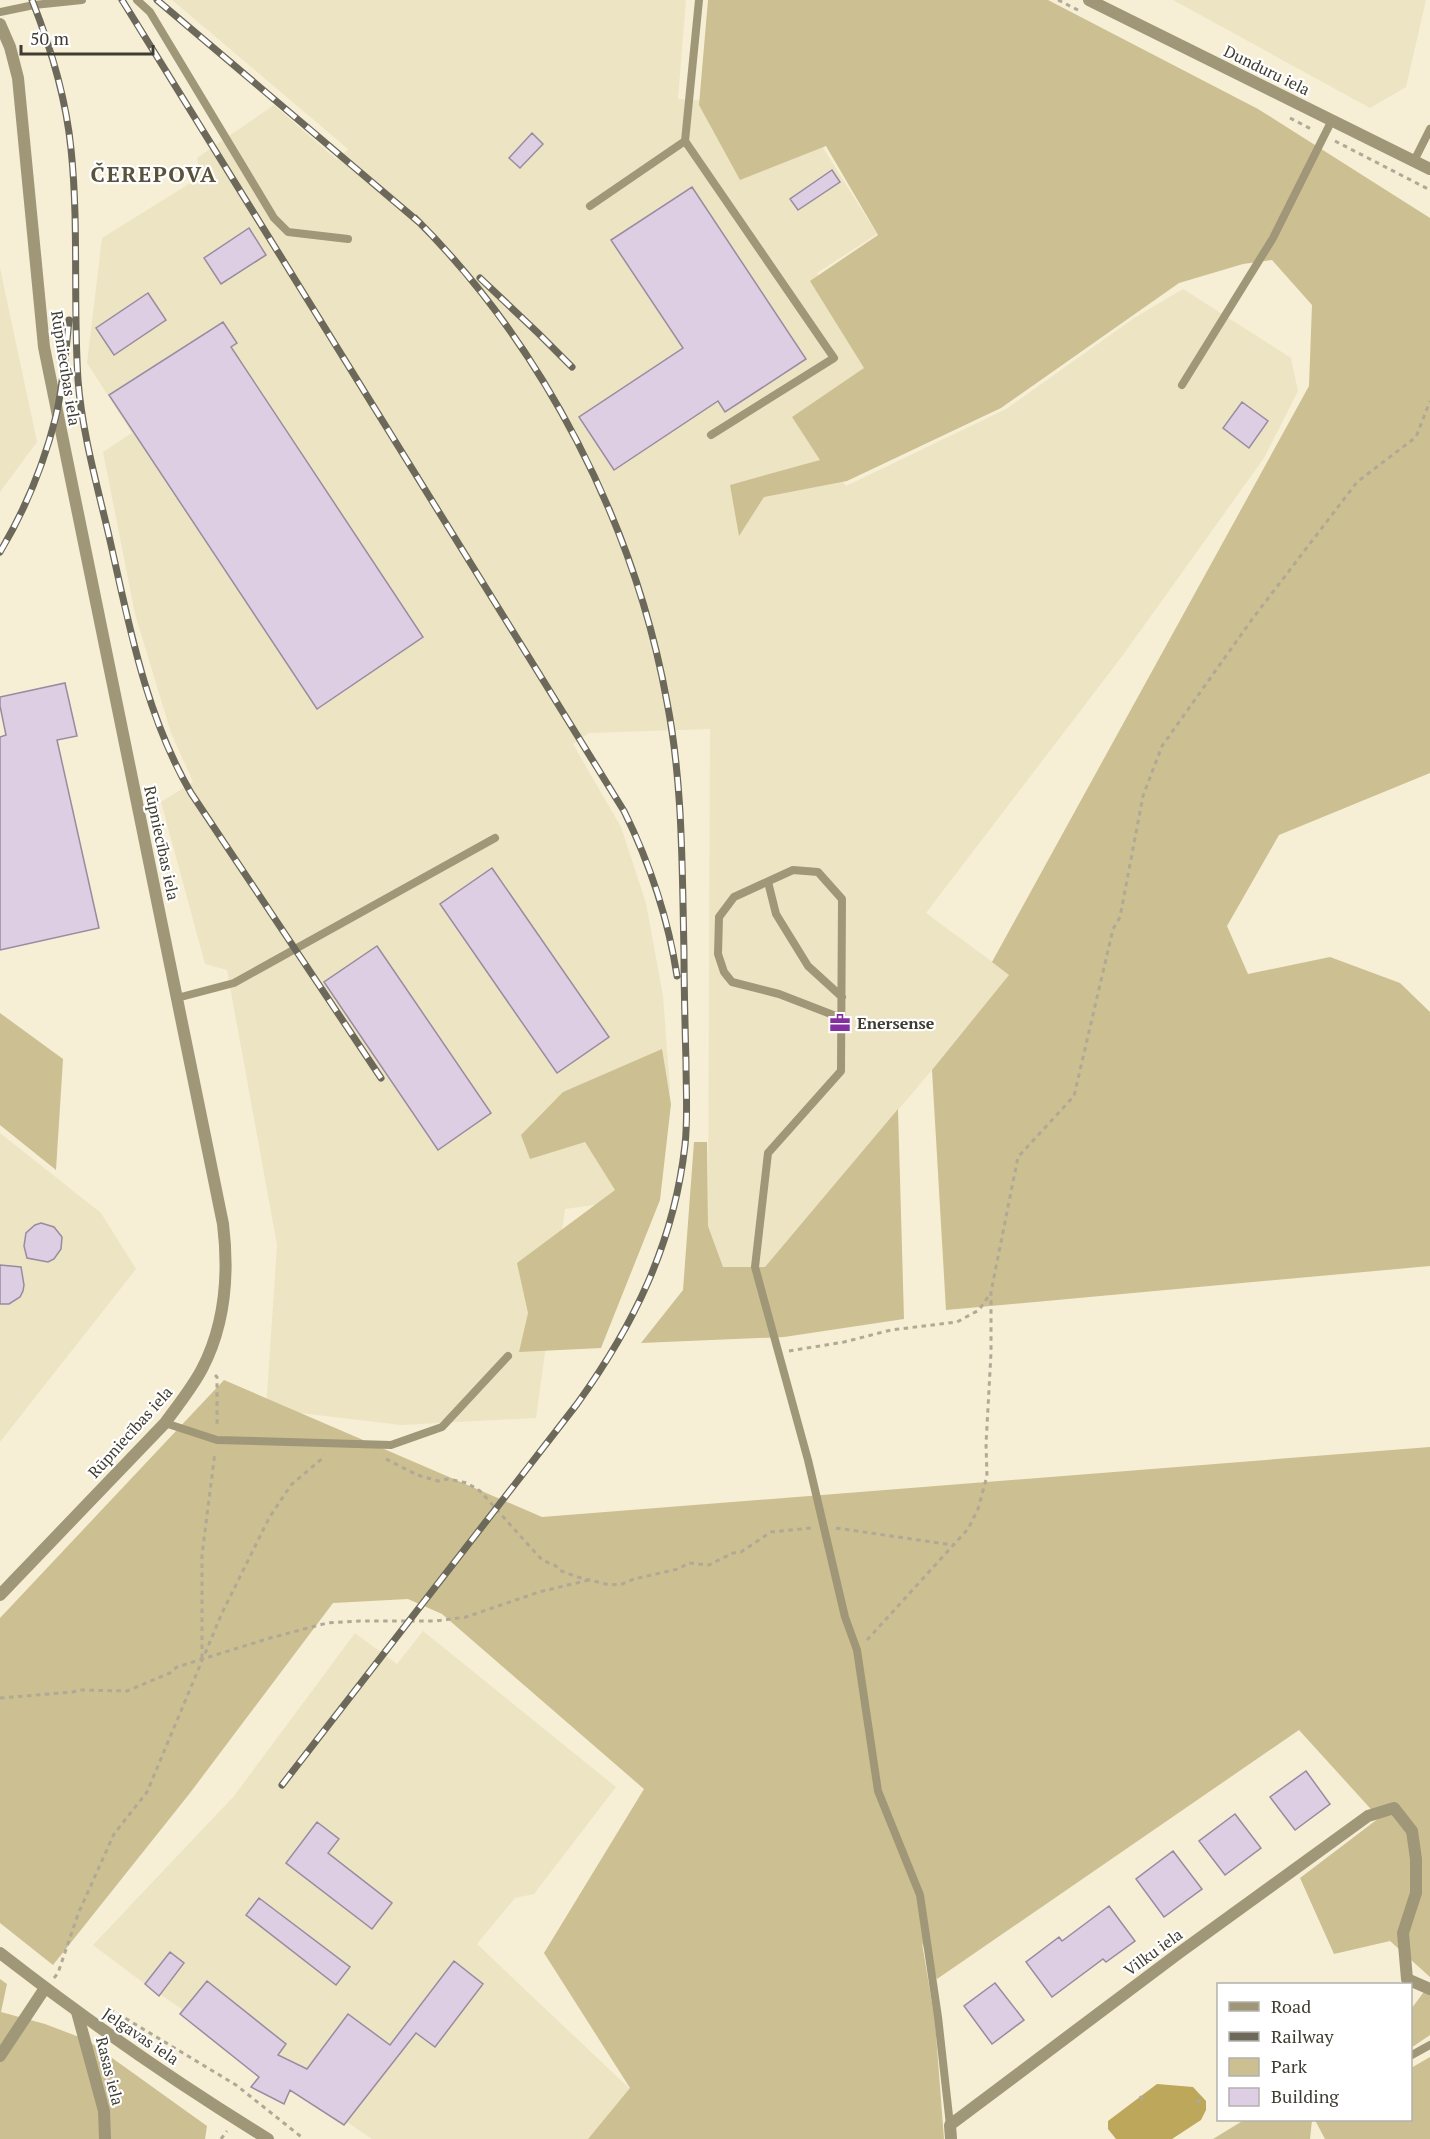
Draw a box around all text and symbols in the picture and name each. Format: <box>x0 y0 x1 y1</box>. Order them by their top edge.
scale bar <box>21 18 153 56</box>
text: 50 m <box>30 26 70 50</box>
street label: Dunduru iela <box>1220 40 1314 100</box>
district label: ČEREPOVA <box>91 159 217 188</box>
street label: Rūpniecības iela <box>46 309 86 427</box>
street label: Rūpniecības iela <box>139 784 185 902</box>
office icon: Enersense <box>828 1011 852 1035</box>
place label: Enersense <box>857 1012 935 1034</box>
street label: Rūpniecības iela <box>83 1381 177 1483</box>
street label: Vilku iela <box>1119 1923 1187 1981</box>
legend <box>1217 1983 1412 2121</box>
text: Road <box>1271 1994 1311 2018</box>
street label: Jelgavas iela <box>99 2002 183 2070</box>
text: Railway <box>1271 2024 1335 2048</box>
street label: Rasas iela <box>91 2034 129 2108</box>
text: Park <box>1271 2054 1308 2078</box>
text: Building <box>1271 2084 1339 2108</box>

